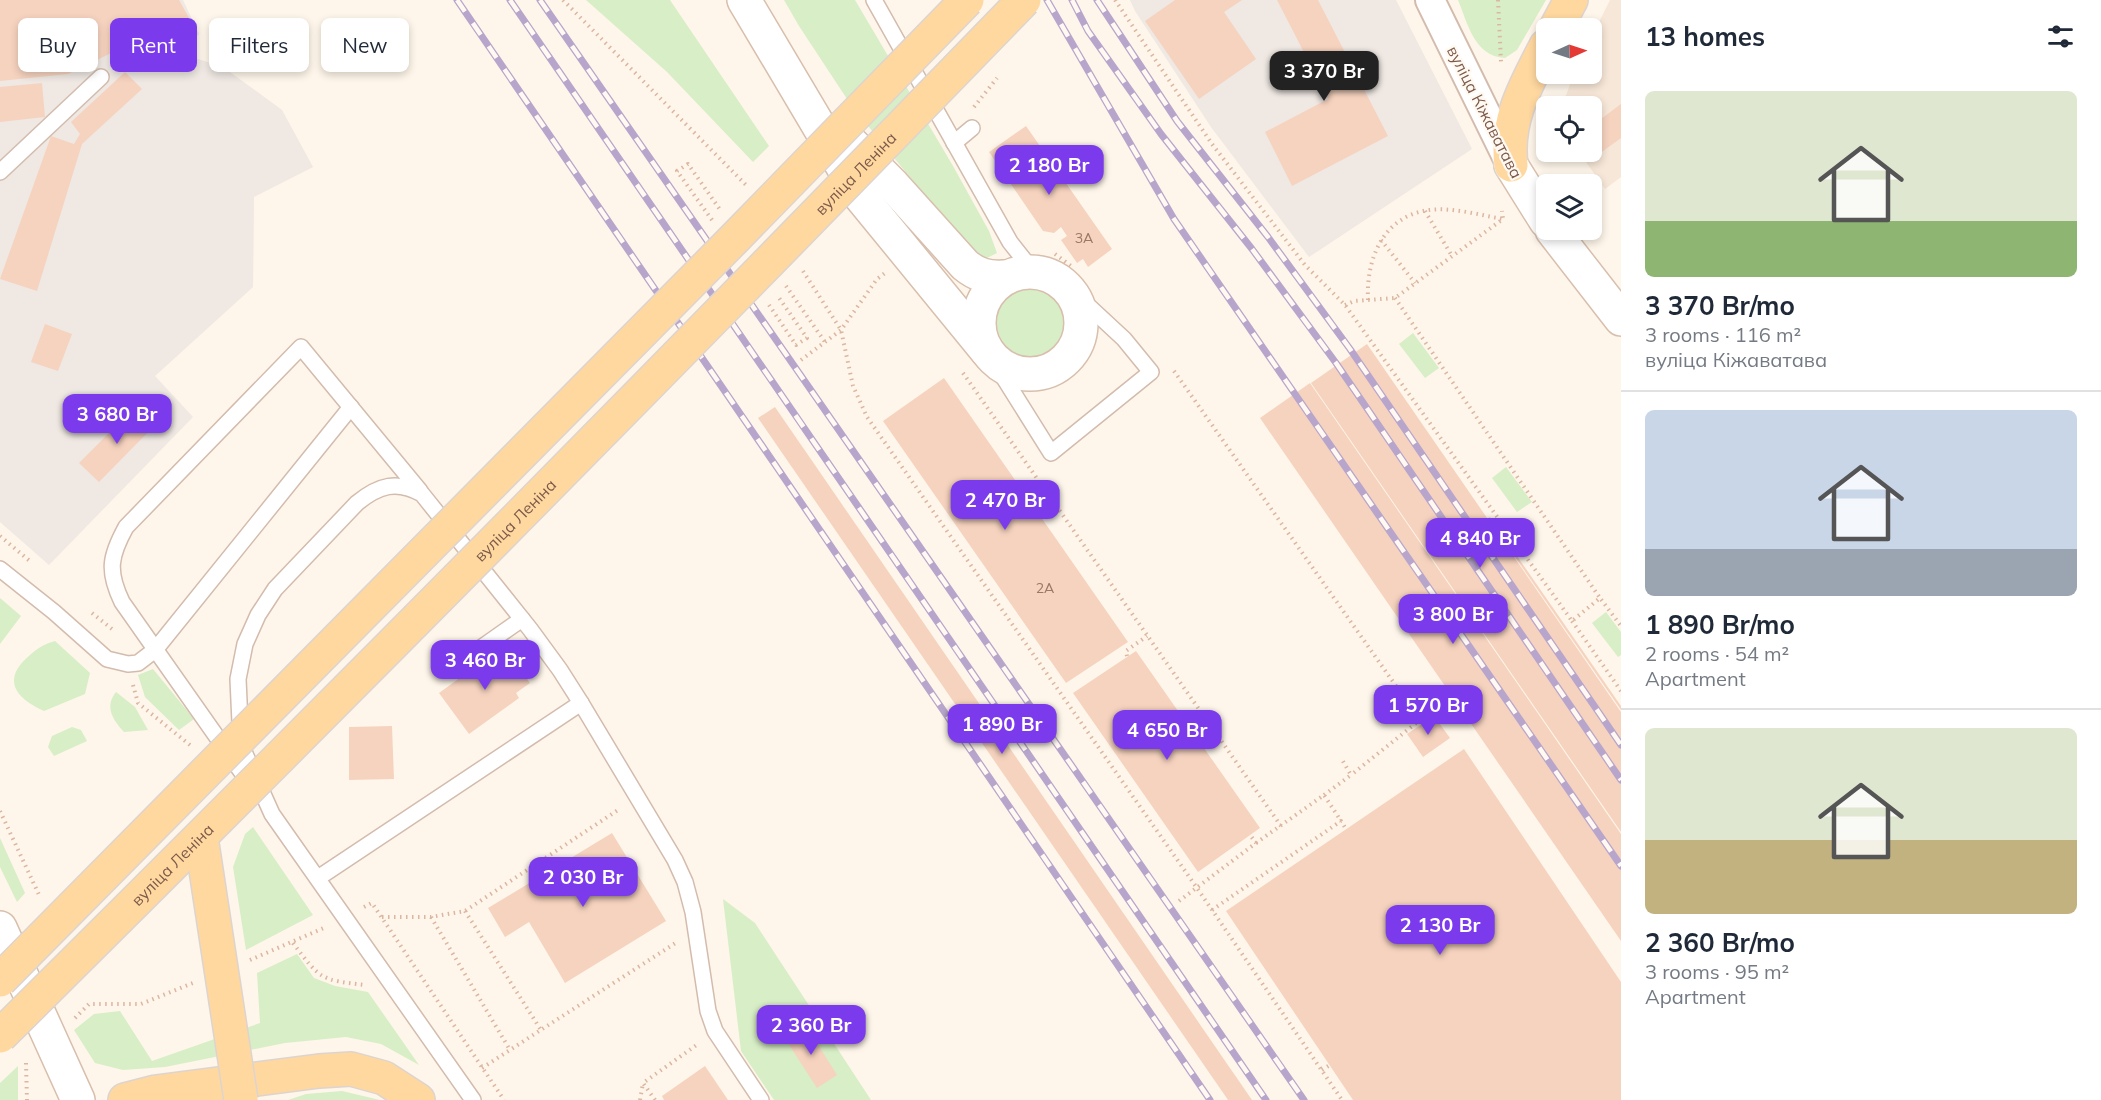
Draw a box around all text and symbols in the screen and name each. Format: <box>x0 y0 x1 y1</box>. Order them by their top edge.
chip: Buy <box>18 18 98 72</box>
chip: Rent <box>110 18 197 72</box>
chip: Filters <box>209 18 309 72</box>
chip: New <box>321 18 409 72</box>
north arrow <box>1536 18 1602 84</box>
map controls <box>1536 18 1602 240</box>
text: 13 homes <box>1645 20 1765 53</box>
icon: filters <box>2044 20 2077 53</box>
street label: вуліца Кіжаватава <box>1443 43 1527 181</box>
pin: 3 370 Br <box>1262 51 1386 102</box>
text: 3 370 Br <box>1284 58 1364 83</box>
button: locate <box>1536 96 1602 162</box>
street label: вуліца Леніна <box>811 128 900 219</box>
icon: home <box>1807 130 1915 238</box>
pin: 2 180 Br <box>987 145 1111 196</box>
text: 2 180 Br <box>1009 152 1089 177</box>
button: layers <box>1536 174 1602 240</box>
house number: 3А <box>1075 229 1094 247</box>
text: 3 370 Br/mo <box>1645 289 1795 322</box>
text: 3 rooms · 116 m² <box>1645 322 1801 347</box>
text: вуліца Кіжаватава <box>1645 347 1827 372</box>
pin: 3 680 Br <box>55 394 179 445</box>
text: 3 680 Br <box>77 401 157 426</box>
icon: home <box>1807 449 1915 557</box>
street label: вуліца Леніна <box>470 475 560 566</box>
pin: 2 470 Br <box>943 480 1067 531</box>
text: 2 470 Br <box>965 487 1045 512</box>
pin: 4 840 Br <box>1418 518 1542 569</box>
text: 4 840 Br <box>1440 525 1520 550</box>
house number: 2А <box>1036 579 1055 597</box>
pin: 3 800 Br <box>1391 594 1515 645</box>
text: 3 800 Br <box>1413 601 1493 626</box>
text: 1 890 Br/mo <box>1645 608 1795 641</box>
pin: 3 460 Br <box>423 640 547 691</box>
text: 2 rooms · 54 m² <box>1645 641 1789 666</box>
text: 3 460 Br <box>445 647 525 672</box>
text: Apartment <box>1645 666 1746 691</box>
pin: 1 570 Br <box>1366 685 1490 736</box>
text: 1 570 Br <box>1388 692 1468 717</box>
pin: 1 890 Br <box>940 704 1064 755</box>
pin: 4 650 Br <box>1105 710 1229 761</box>
text: 1 890 Br <box>962 711 1042 736</box>
text: 4 650 Br <box>1127 717 1207 742</box>
icon: home <box>1807 767 1915 875</box>
street label: вуліца Леніна <box>127 819 218 910</box>
pin: 2 030 Br <box>521 857 645 908</box>
text: 2 030 Br <box>543 864 623 889</box>
pin: 2 130 Br <box>1378 905 1502 956</box>
text: 2 130 Br <box>1400 912 1480 937</box>
text: 2 360 Br/mo <box>1645 926 1795 959</box>
text: 3 rooms · 95 m² <box>1645 959 1789 984</box>
text: Apartment <box>1645 984 1746 1009</box>
pin: 2 360 Br <box>749 1005 873 1056</box>
text: 2 360 Br <box>771 1012 851 1037</box>

